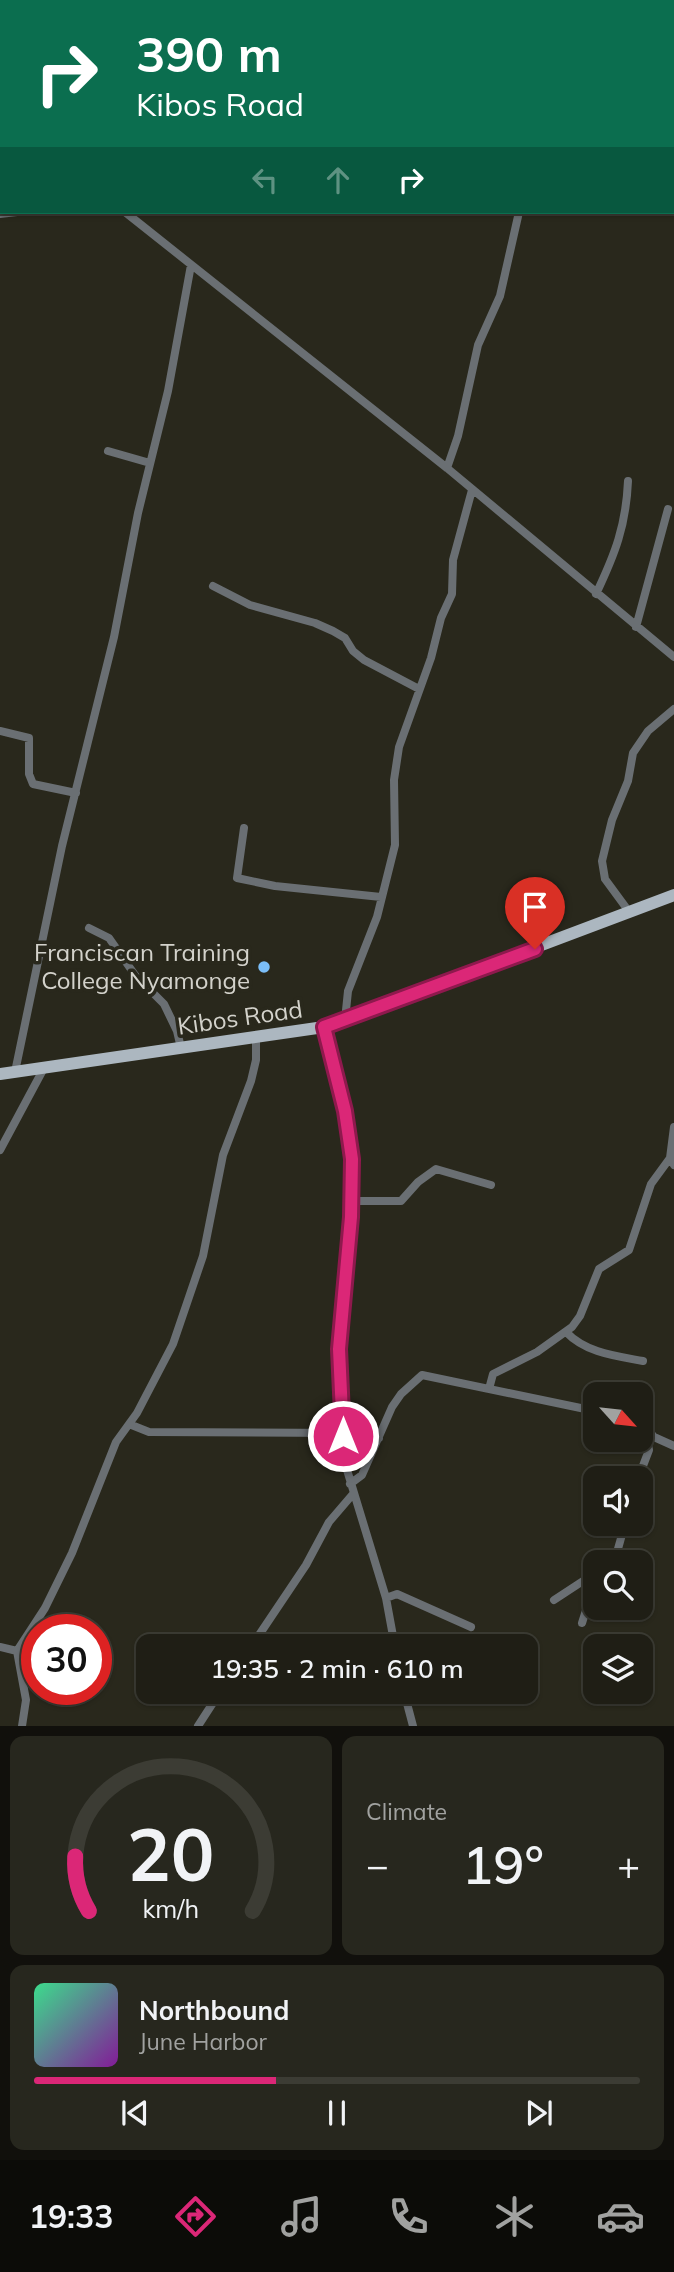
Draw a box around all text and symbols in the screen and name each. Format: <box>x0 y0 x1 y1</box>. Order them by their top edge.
text: 390 m <box>136 23 282 84</box>
icon: right <box>21 28 112 119</box>
text: Kibos Road <box>136 84 304 124</box>
icon: left <box>246 161 284 199</box>
icon: ahead <box>319 161 357 199</box>
icon: right <box>392 161 430 199</box>
pin <box>505 877 565 949</box>
icon: arrive <box>516 888 554 926</box>
place label: Franciscan Training College Nyamonge <box>34 937 250 995</box>
marker: Franciscan Training College Nyamonge <box>256 959 272 975</box>
street label: Kibos Road <box>175 993 304 1041</box>
north arrow <box>583 1382 653 1452</box>
map controls <box>583 1382 653 1704</box>
position arrow <box>306 1399 380 1473</box>
button: sound <box>583 1466 653 1536</box>
button: search <box>583 1550 653 1620</box>
speed limit sign: 30 <box>21 1614 112 1705</box>
button: layers <box>583 1634 653 1704</box>
text: 19:35 · 2 min · 610 m <box>210 1652 464 1685</box>
text: Climate <box>366 1797 447 1826</box>
text: 20 <box>127 1809 215 1900</box>
text: 19° <box>462 1832 544 1897</box>
text: − <box>366 1841 389 1889</box>
text: + <box>617 1841 640 1889</box>
text: km/h <box>143 1893 199 1924</box>
text: Northbound <box>139 1994 289 2027</box>
text: June Harbor <box>139 2027 267 2056</box>
icon: previous <box>116 2094 154 2132</box>
icon: pause <box>318 2094 356 2132</box>
icon: next <box>520 2094 558 2132</box>
icon: directions <box>171 2192 220 2241</box>
icon: music <box>277 2192 326 2241</box>
icon: phone <box>384 2192 433 2241</box>
icon: climate <box>490 2192 539 2241</box>
icon: car <box>596 2192 645 2241</box>
text: 19:33 <box>29 2196 113 2236</box>

